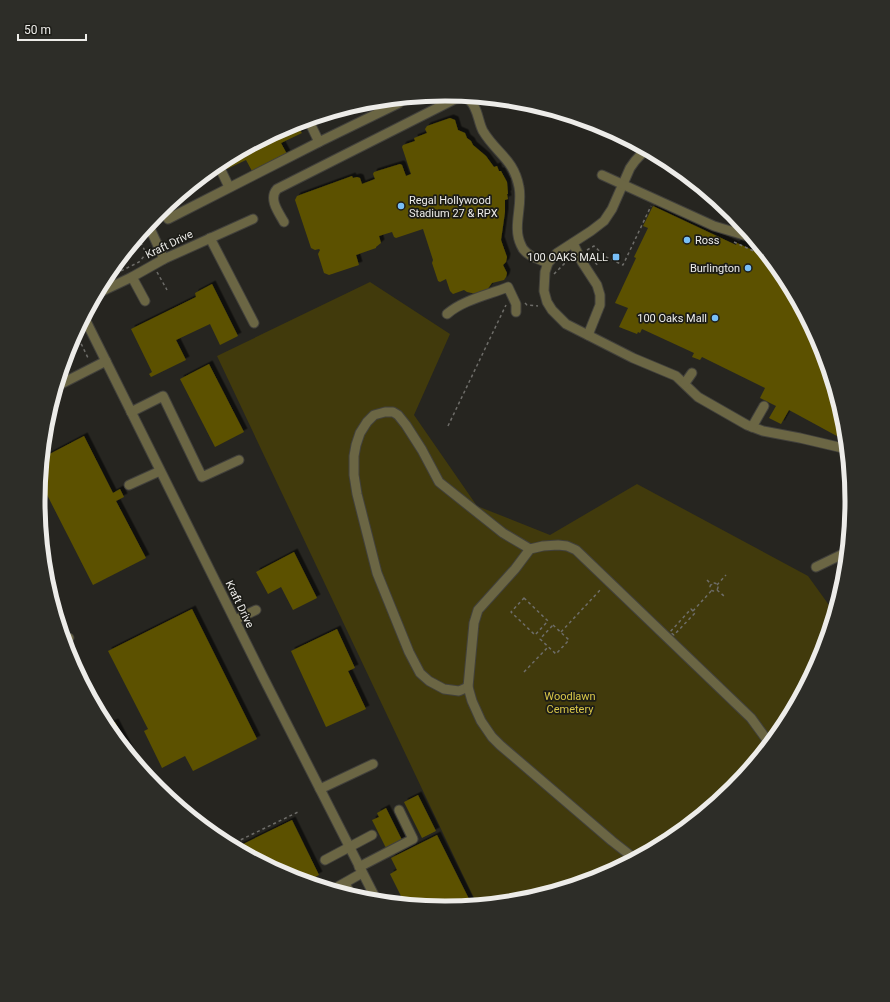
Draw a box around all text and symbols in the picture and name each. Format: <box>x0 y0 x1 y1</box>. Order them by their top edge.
scale bar <box>18 16 86 42</box>
text: 50 m <box>24 23 51 37</box>
place label: Regal Hollywood Stadium 27 & RPX <box>409 194 498 220</box>
marker: Regal Hollywood Stadium 27 & RPX <box>396 201 406 211</box>
street label: Kraft Drive <box>143 227 195 262</box>
place label: Ross <box>695 234 720 247</box>
marker: Ross <box>682 235 692 245</box>
place label: 100 OAKS MALL <box>527 251 608 264</box>
marker: 100 OAKS MALL <box>611 252 621 262</box>
place label: Burlington <box>690 262 740 275</box>
marker: Burlington <box>743 263 753 273</box>
place label: 100 Oaks Mall <box>637 312 707 325</box>
marker: 100 Oaks Mall <box>710 313 720 323</box>
street label: Kraft Drive <box>222 578 257 630</box>
park label: Woodlawn Cemetery <box>544 690 596 716</box>

